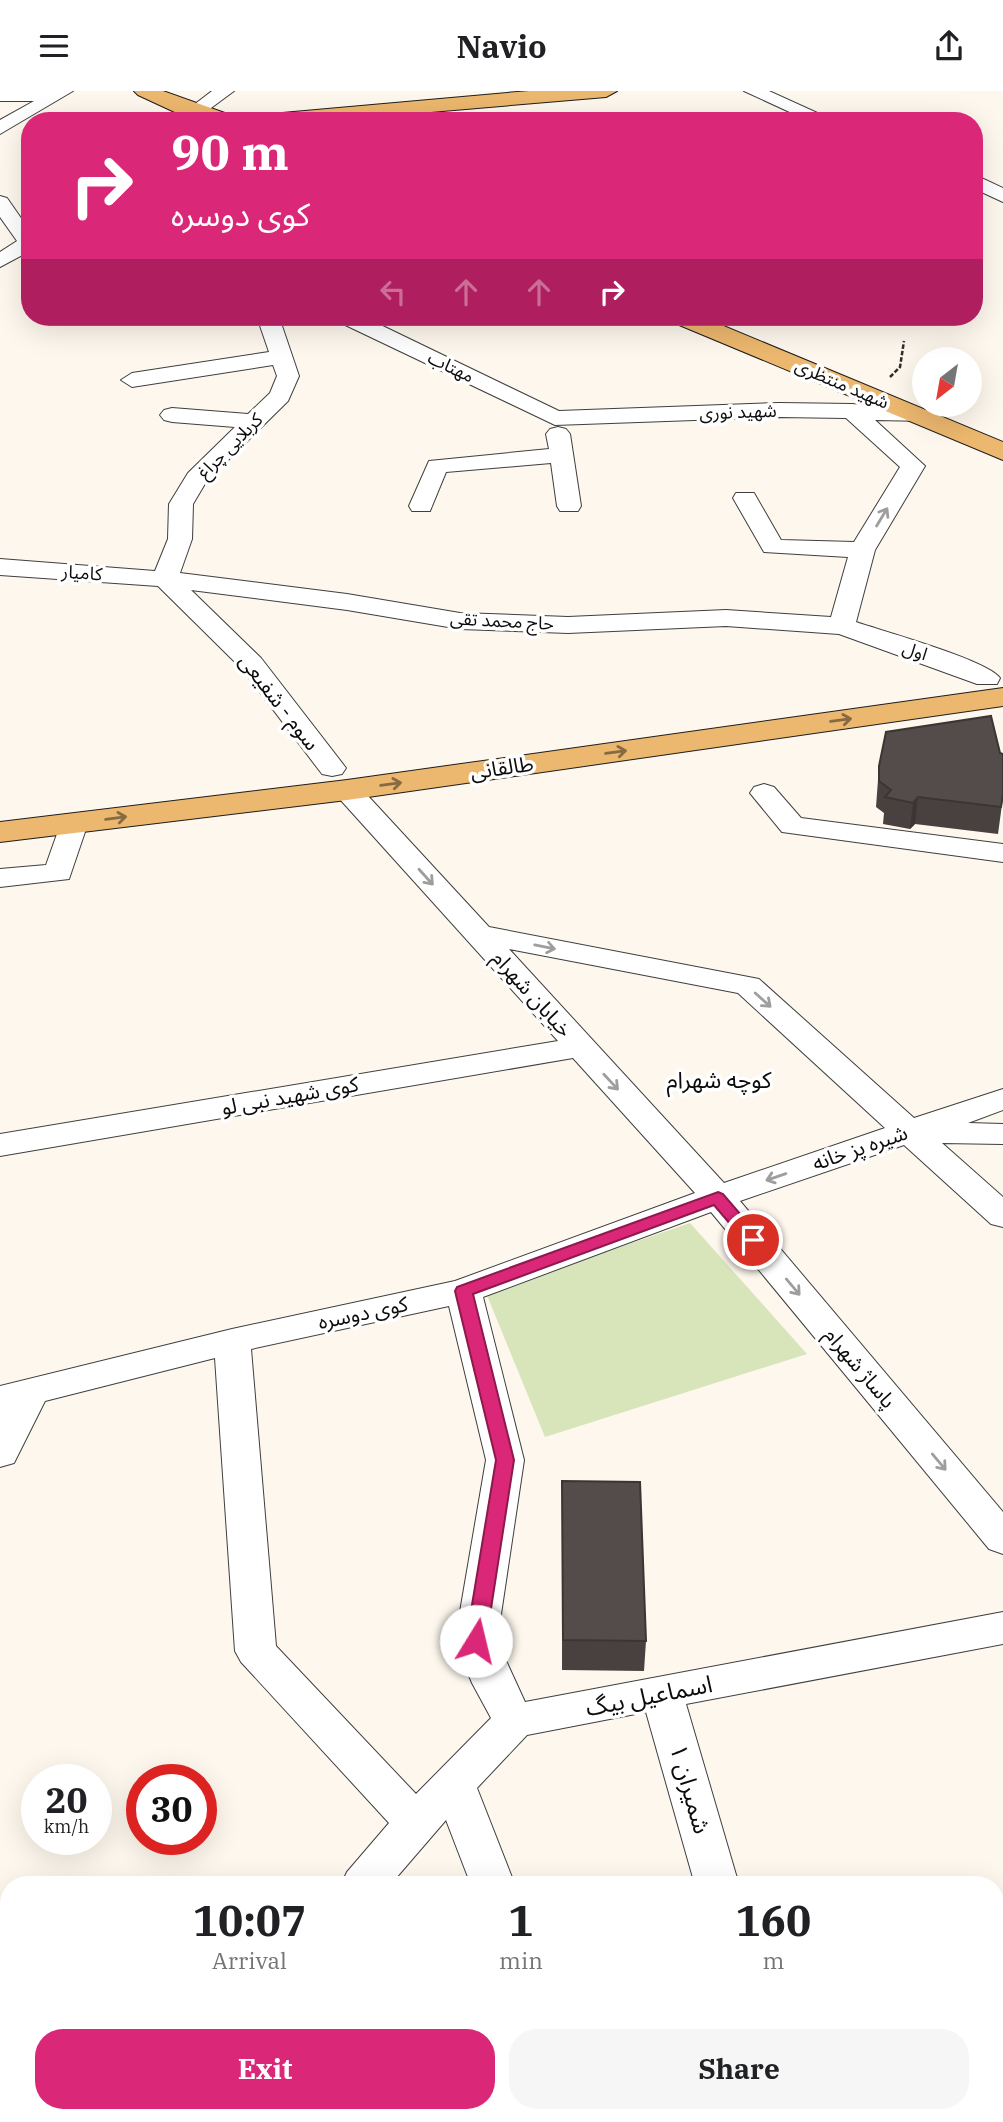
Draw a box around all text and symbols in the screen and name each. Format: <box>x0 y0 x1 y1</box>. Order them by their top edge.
text: Navio <box>456 25 547 67</box>
icon: menu <box>35 27 73 65</box>
icon: share <box>930 27 968 65</box>
text: 90 m <box>171 120 289 183</box>
icon: right <box>56 140 147 231</box>
text: کوی دوسره <box>171 193 310 235</box>
icon: left <box>374 273 412 311</box>
icon: ahead <box>447 273 485 311</box>
icon: ahead <box>520 273 558 311</box>
icon: right <box>593 273 631 311</box>
street label: مهتاب <box>424 346 478 387</box>
north arrow <box>912 347 982 417</box>
map controls <box>912 347 982 417</box>
street label: شهید منتظری <box>792 353 893 414</box>
street label: شهید نوری <box>699 399 777 424</box>
street label: کربلایی چراغ <box>192 408 270 485</box>
one-way arrow <box>876 508 890 528</box>
street label: کامیار <box>60 560 104 585</box>
street label: حاج محمد تقی <box>449 606 555 637</box>
street label: اول <box>900 636 931 665</box>
street label: سوم - شفیعی <box>231 647 326 757</box>
one-way arrow <box>829 713 852 726</box>
one-way arrow <box>604 745 627 758</box>
street label: طالقانی <box>469 749 535 785</box>
one-way arrow <box>379 777 402 790</box>
one-way arrow <box>105 811 127 824</box>
one-way arrow <box>418 868 434 886</box>
one-way arrow <box>533 941 556 954</box>
street label: خیابان شهرام <box>484 944 579 1045</box>
one-way arrow <box>754 992 771 1009</box>
district label: کوچه شهرام <box>666 1064 772 1098</box>
street label: کوی شهید نبی لو <box>219 1069 361 1121</box>
one-way arrow <box>603 1073 620 1090</box>
street label: شیره پز خانه <box>808 1118 911 1177</box>
one-way arrow <box>766 1172 788 1184</box>
pin <box>723 1210 783 1270</box>
icon: arrive <box>734 1221 772 1259</box>
one-way arrow <box>785 1278 801 1296</box>
street label: کوی دوسره <box>315 1289 411 1335</box>
street label: پاساژ شهرام <box>816 1321 903 1416</box>
one-way arrow <box>931 1453 946 1471</box>
position arrow <box>439 1604 513 1678</box>
street label: اسماعیل بیگ <box>583 1667 715 1723</box>
street label: شمیران ۱ <box>663 1740 719 1837</box>
speed limit sign: 30 <box>126 1764 217 1855</box>
text: 20 <box>45 1777 88 1823</box>
text: km/h <box>44 1815 89 1838</box>
text: 10:07 <box>193 1893 306 1948</box>
text: 1 <box>508 1893 534 1948</box>
text: 160 <box>736 1893 811 1948</box>
text: Arrival <box>212 1945 287 1975</box>
text: min <box>499 1945 543 1975</box>
text: m <box>762 1945 784 1975</box>
button: Exit <box>35 2029 495 2109</box>
button: Share <box>509 2029 969 2109</box>

